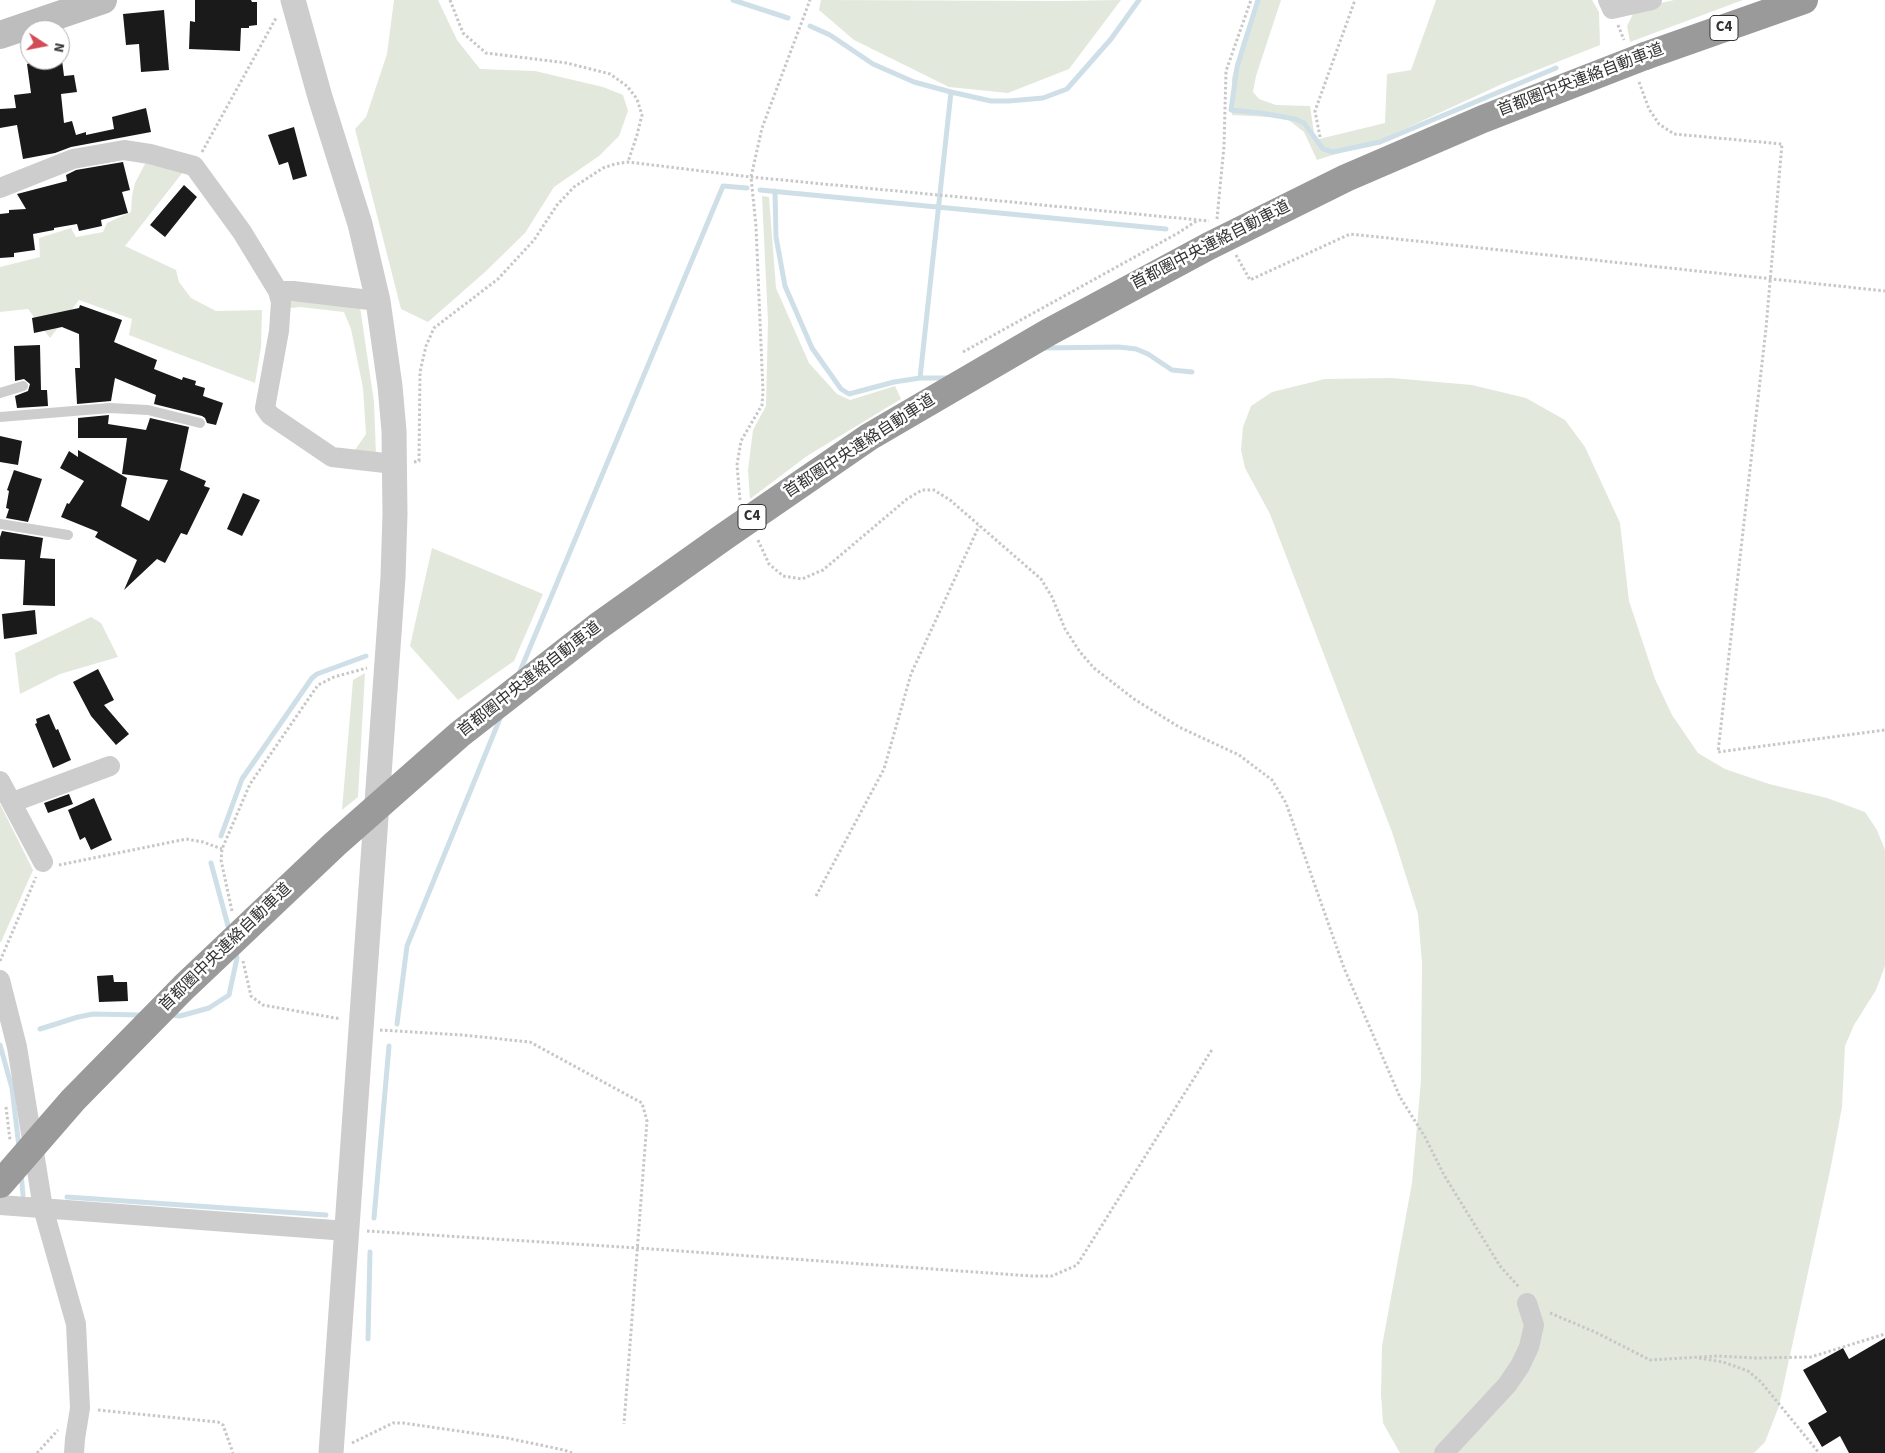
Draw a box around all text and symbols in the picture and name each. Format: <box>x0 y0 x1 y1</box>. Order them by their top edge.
road number: C4 <box>1710 15 1738 40</box>
north arrow <box>20 20 70 70</box>
text: N <box>48 41 69 54</box>
street label: 首都圏中央連絡自動車道 <box>1495 41 1667 121</box>
street label: 首都圏中央連絡自動車道 <box>1128 197 1294 295</box>
street label: 首都圏中央連絡自動車道 <box>781 391 939 503</box>
road number: C4 <box>738 504 766 530</box>
street label: 首都圏中央連絡自動車道 <box>455 618 605 742</box>
street label: 首都圏中央連絡自動車道 <box>156 880 296 1016</box>

